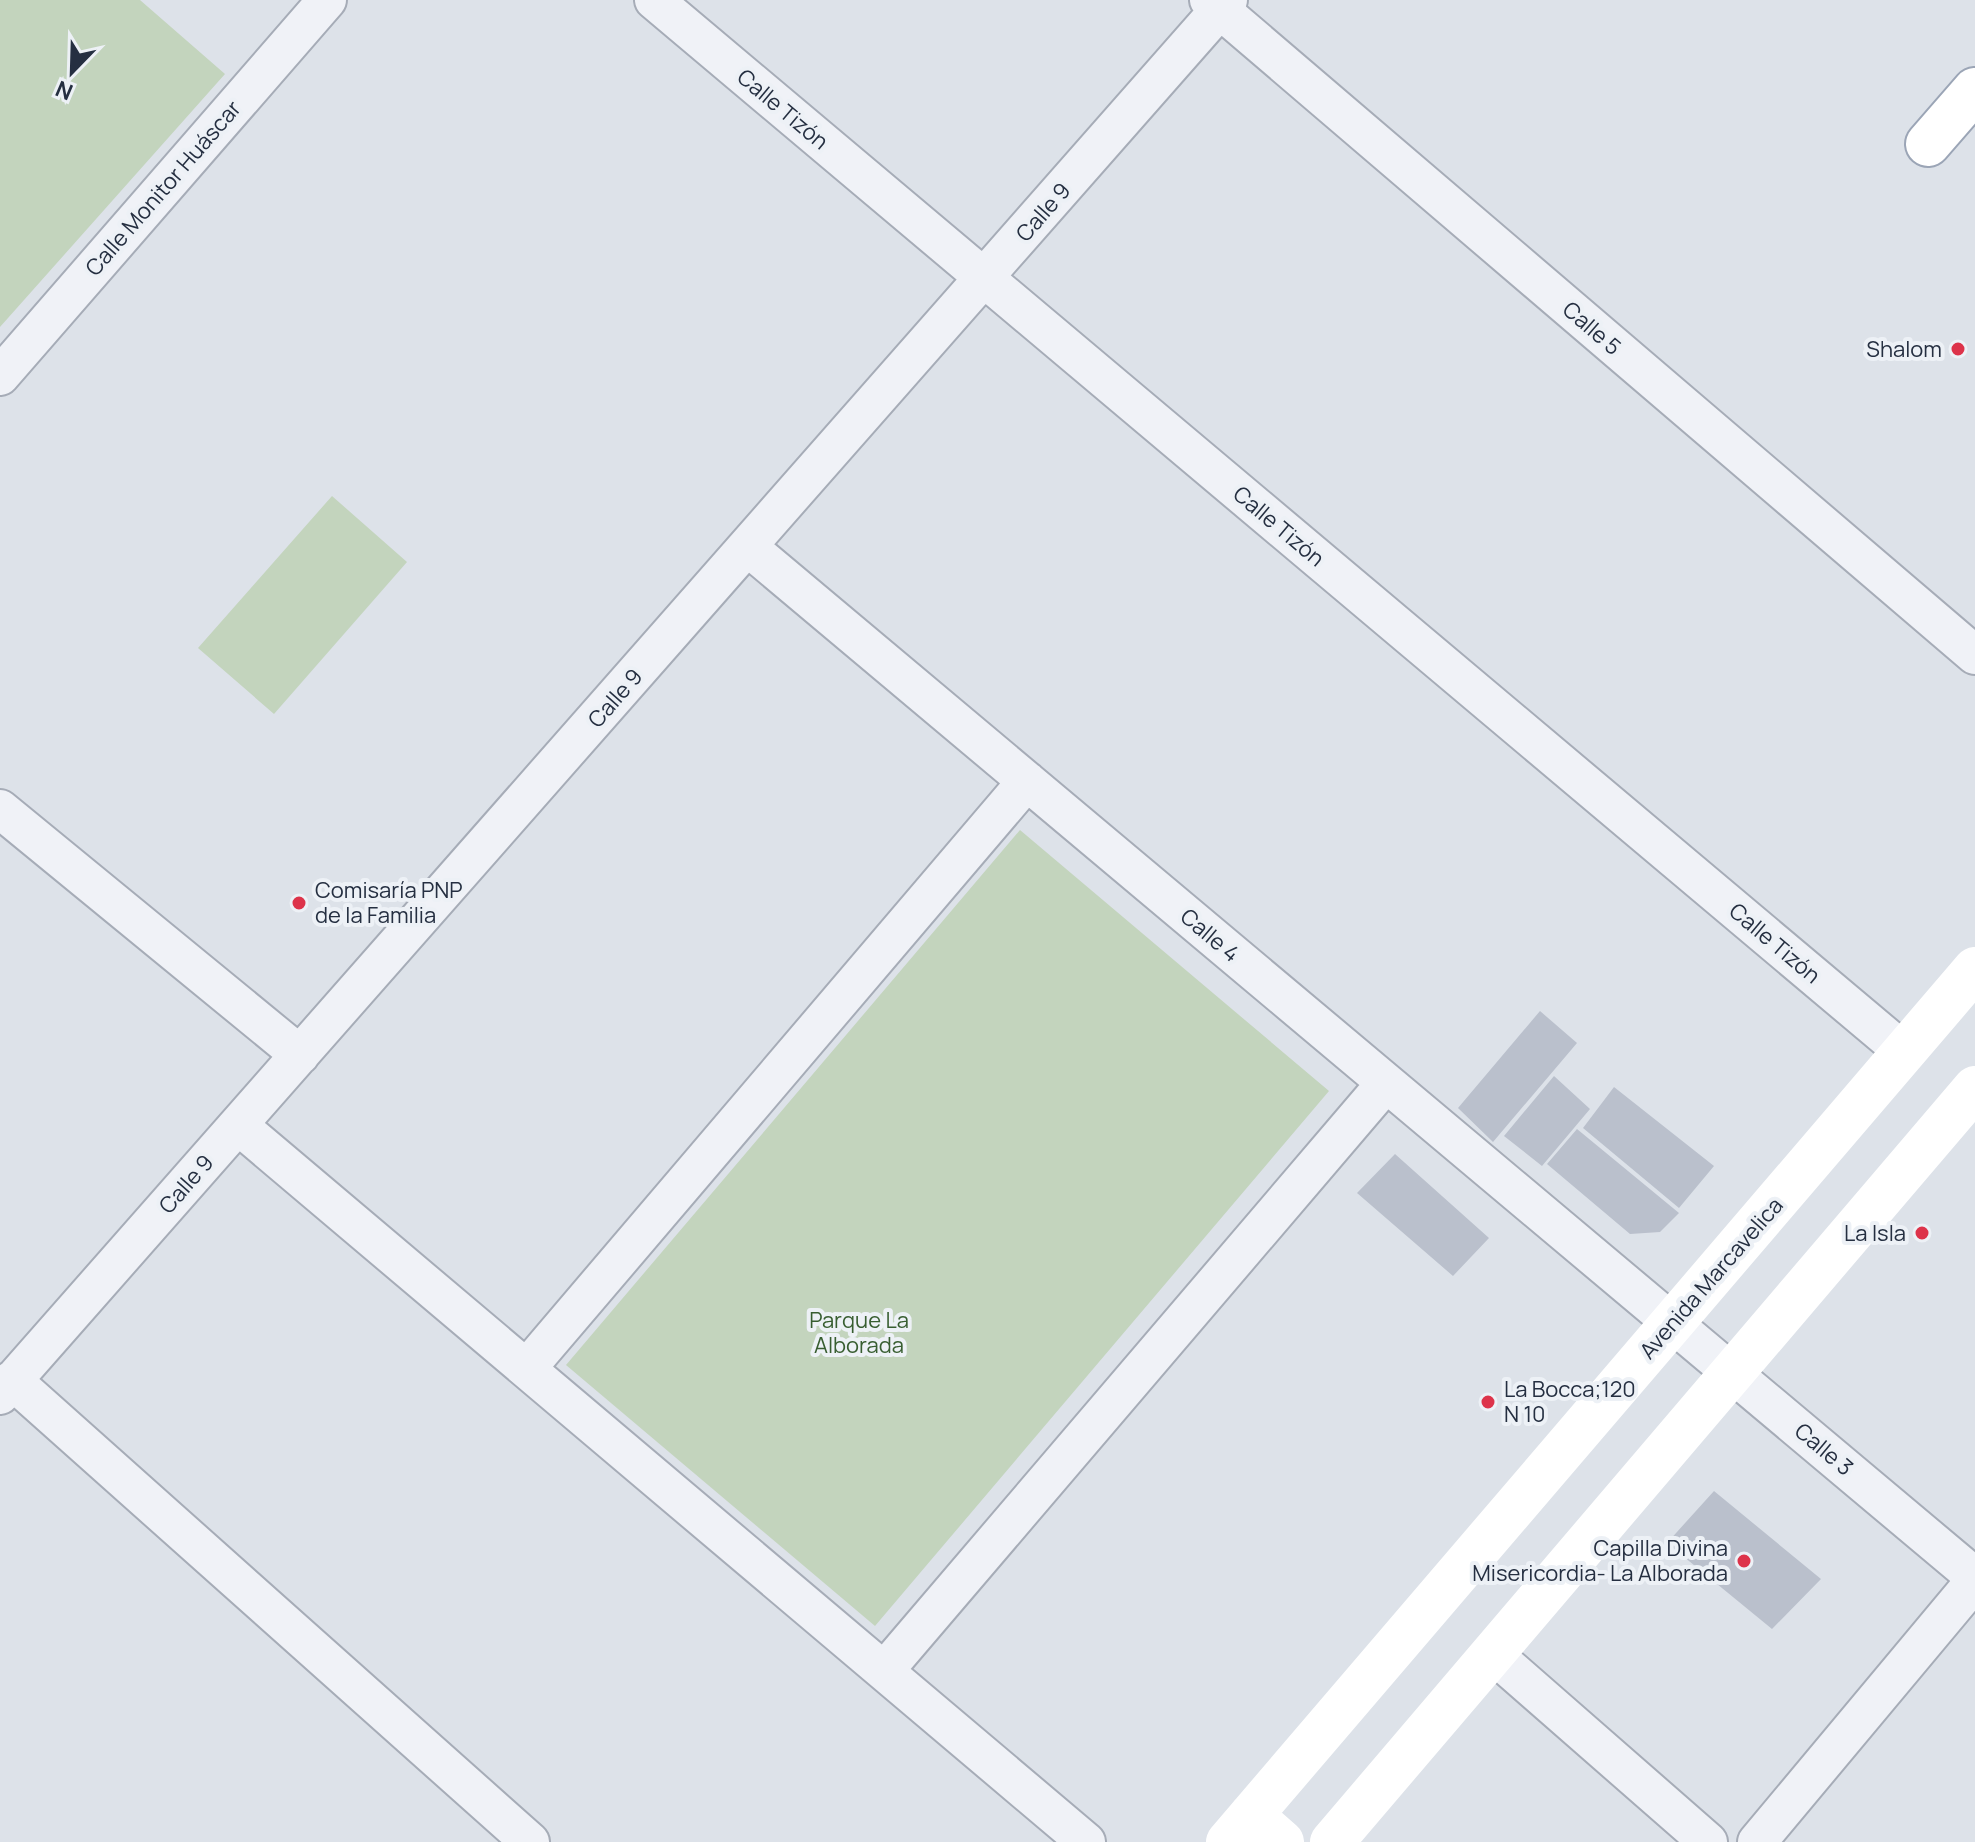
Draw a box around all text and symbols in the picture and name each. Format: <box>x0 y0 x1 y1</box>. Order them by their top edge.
north arrow <box>32 32 112 112</box>
street label: Calle Tizón <box>731 62 835 156</box>
text: N <box>51 74 77 107</box>
street label: Calle Monitor Huáscar <box>79 94 248 282</box>
street label: Calle 9 <box>1009 176 1077 248</box>
street label: Calle 5 <box>1556 294 1628 362</box>
place label: Shalom <box>1866 334 1942 364</box>
marker: Shalom <box>1949 340 1967 358</box>
street label: Calle Tizón <box>1227 479 1331 573</box>
street label: Calle 9 <box>581 662 649 734</box>
place label: Comisaría PNP de la Familia <box>315 875 463 930</box>
marker: Comisaría PNP de la Familia <box>290 894 308 912</box>
street label: Calle Tizón <box>1723 896 1827 990</box>
street label: Calle 4 <box>1174 902 1246 968</box>
street label: Calle 9 <box>152 1148 220 1220</box>
street label: Avenida Marcavelica <box>1633 1191 1789 1365</box>
place label: La Isla <box>1844 1218 1906 1248</box>
marker: La Isla <box>1913 1224 1931 1242</box>
park label: Parque La Alborada <box>809 1305 909 1360</box>
place label: La Bocca;120 N 10 <box>1504 1374 1636 1429</box>
marker: La Bocca;120 N 10 <box>1479 1393 1497 1411</box>
street label: Calle 3 <box>1788 1416 1860 1482</box>
place label: Capilla Divina Misericordia- La Alborada <box>1472 1533 1728 1588</box>
marker: Capilla Divina Misericordia- La Alborada <box>1735 1552 1753 1570</box>

